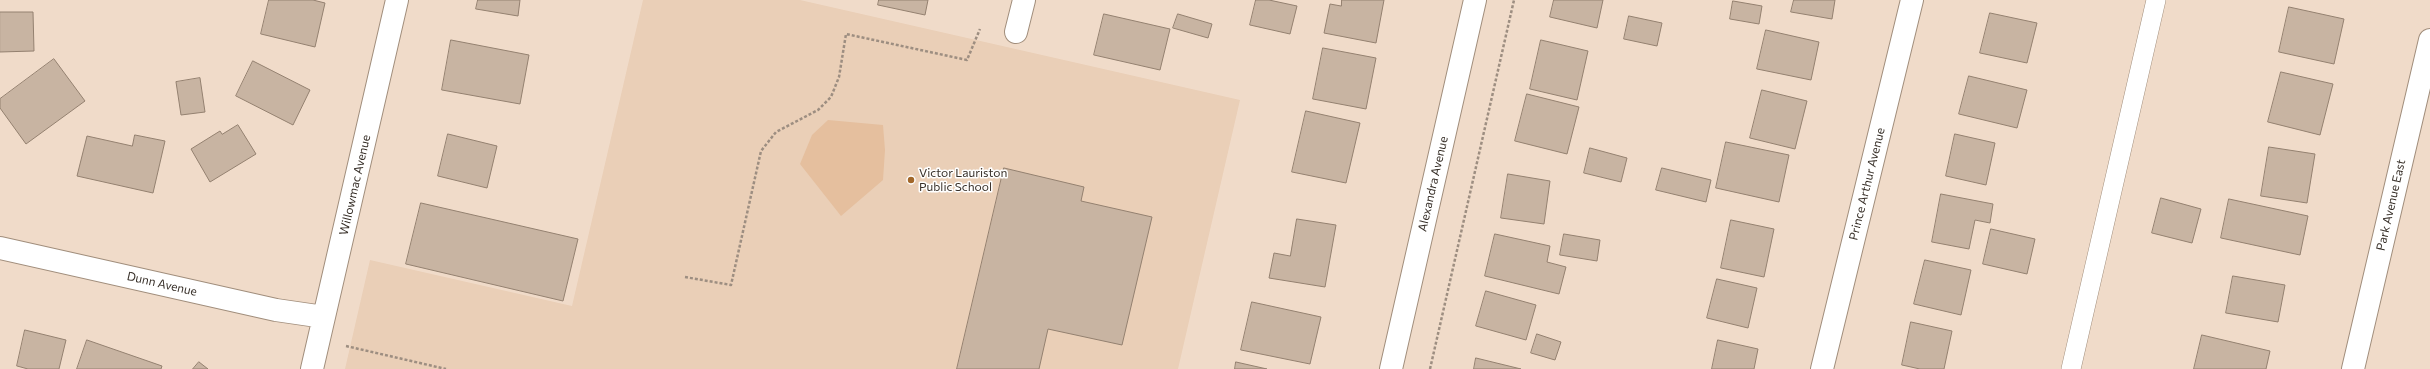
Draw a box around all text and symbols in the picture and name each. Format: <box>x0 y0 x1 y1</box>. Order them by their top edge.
street label: Prince Arthur Avenue <box>1846 126 1888 242</box>
street label: Willowmac Avenue <box>336 133 374 237</box>
street label: Alexandra Avenue <box>1415 135 1451 233</box>
street label: Park Avenue East <box>2373 158 2409 252</box>
place label: Victor Lauriston Public School <box>919 166 1007 194</box>
marker: Victor Lauriston Public School <box>906 175 916 185</box>
street label: Dunn Avenue <box>126 269 198 299</box>

